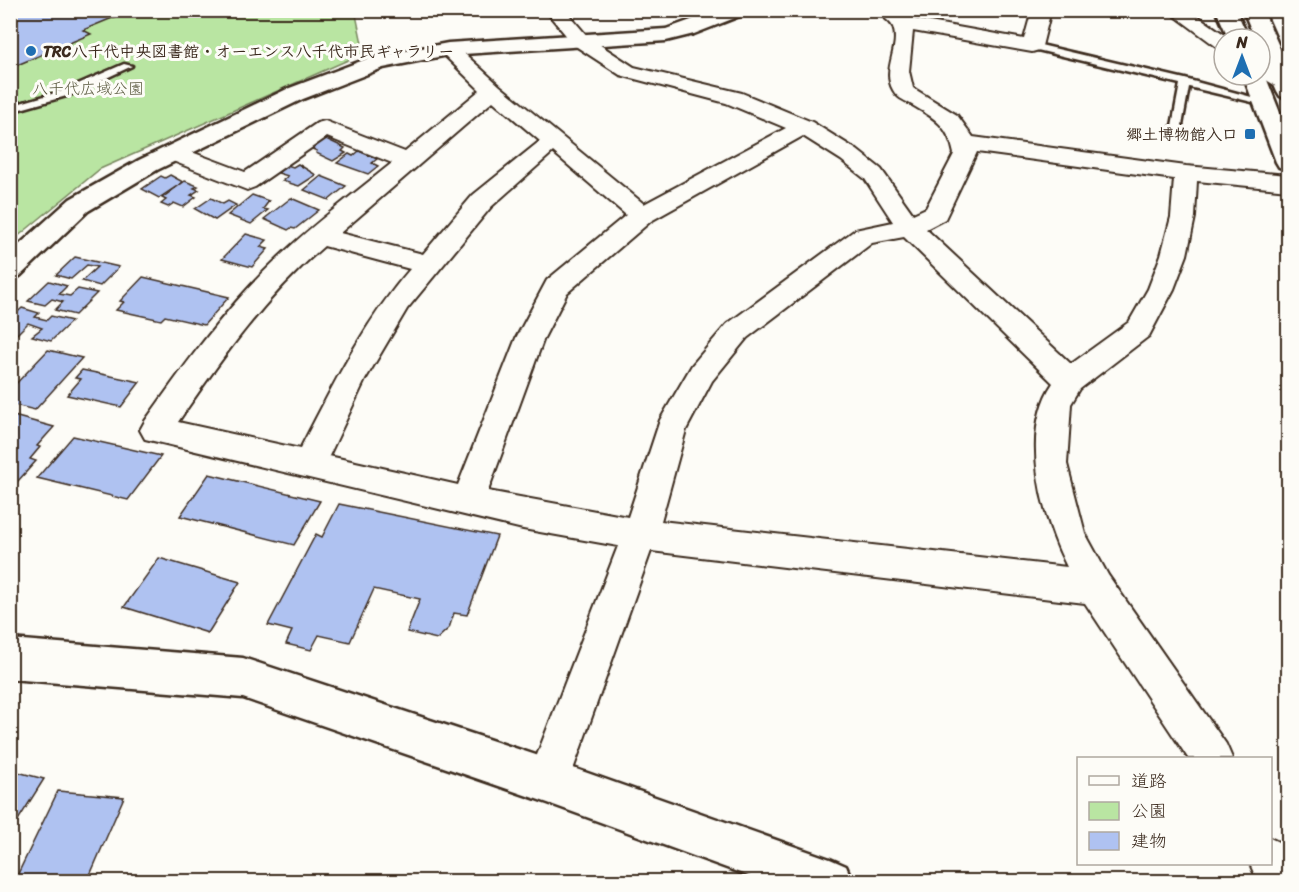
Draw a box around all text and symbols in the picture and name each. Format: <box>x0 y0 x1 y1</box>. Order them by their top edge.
north arrow <box>1212 27 1272 87</box>
text: N <box>1235 28 1248 57</box>
place label: TRC八千代中央図書館・オーエンス八千代市民ギャラリー <box>43 37 454 66</box>
marker: TRC八千代中央図書館・オーエンス八千代市民ギャラリー <box>24 44 38 58</box>
park label: 八千代広域公園 <box>32 74 144 103</box>
place label: 郷土博物館入口 <box>1126 120 1238 149</box>
marker: 郷土博物館入口 <box>1243 127 1257 141</box>
legend <box>1077 757 1272 865</box>
text: 道路 <box>1131 765 1167 797</box>
text: 公園 <box>1131 795 1167 827</box>
text: 建物 <box>1131 825 1167 857</box>

